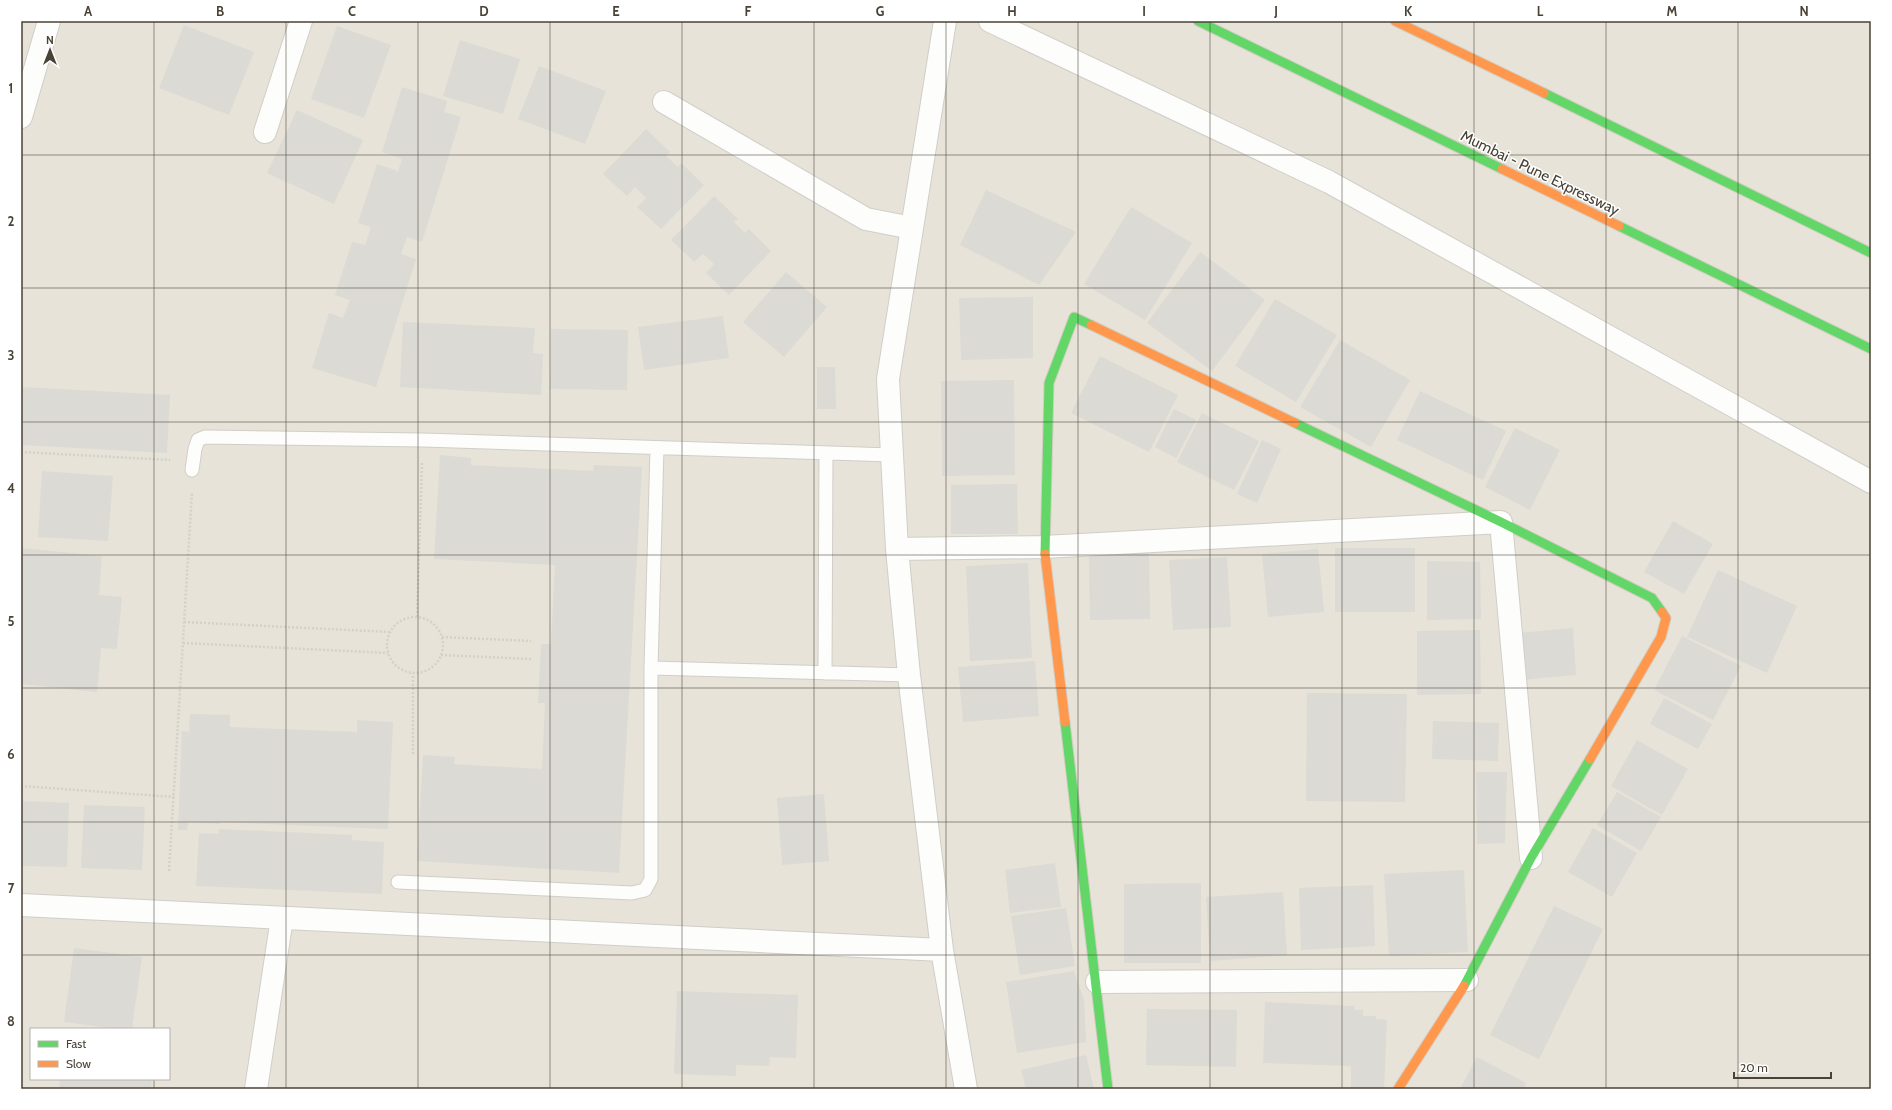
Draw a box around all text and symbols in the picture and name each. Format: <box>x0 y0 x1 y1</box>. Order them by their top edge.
text: A <box>84 3 93 19</box>
text: B <box>216 3 224 19</box>
text: C <box>348 3 356 19</box>
text: D <box>479 3 489 19</box>
text: E <box>612 3 620 19</box>
text: F <box>745 3 752 19</box>
text: G <box>876 3 885 19</box>
text: H <box>1007 3 1017 19</box>
text: I <box>1142 3 1146 19</box>
text: J <box>1273 3 1278 19</box>
text: K <box>1404 3 1413 19</box>
text: L <box>1537 3 1544 19</box>
text: M <box>1667 3 1678 19</box>
text: N <box>1799 3 1809 19</box>
north arrow <box>30 30 70 70</box>
text: N <box>46 33 54 47</box>
text: 1 <box>9 80 13 96</box>
street label: Mumbai - Pune Expressway <box>1458 127 1623 219</box>
text: 2 <box>8 213 15 229</box>
text: 3 <box>7 347 15 363</box>
text: 4 <box>7 480 15 496</box>
text: 5 <box>8 613 15 629</box>
text: 6 <box>7 746 15 762</box>
text: 7 <box>8 880 15 896</box>
text: 8 <box>7 1013 15 1029</box>
legend <box>30 1028 170 1080</box>
text: Fast <box>66 1036 86 1051</box>
scale bar <box>1734 1054 1831 1080</box>
text: Slow <box>66 1056 91 1071</box>
text: 20 m <box>1740 1060 1768 1075</box>

